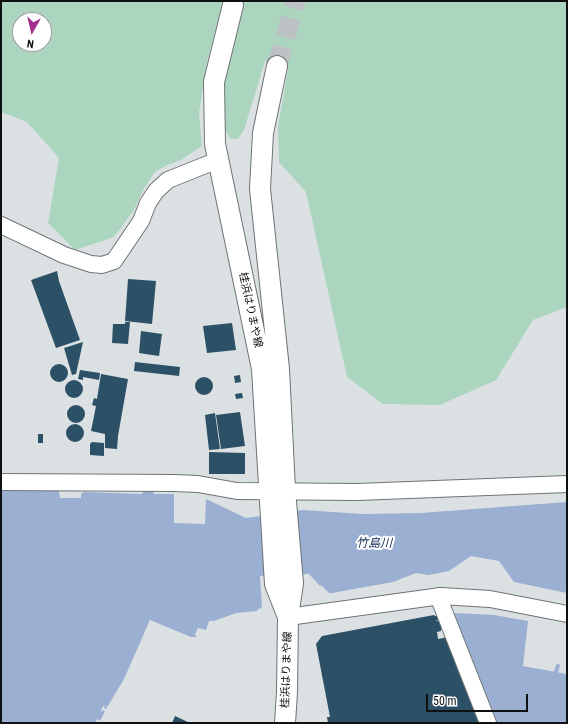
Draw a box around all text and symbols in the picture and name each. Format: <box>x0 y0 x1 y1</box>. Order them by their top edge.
north arrow <box>12 12 52 52</box>
text: N <box>26 36 35 50</box>
street label: 桂浜はりまや線 <box>236 271 264 349</box>
water label: 竹島川 <box>356 536 392 552</box>
street label: 桂浜はりまや線 <box>279 631 295 709</box>
scale bar <box>428 686 530 712</box>
text: 50 m <box>433 694 457 708</box>

